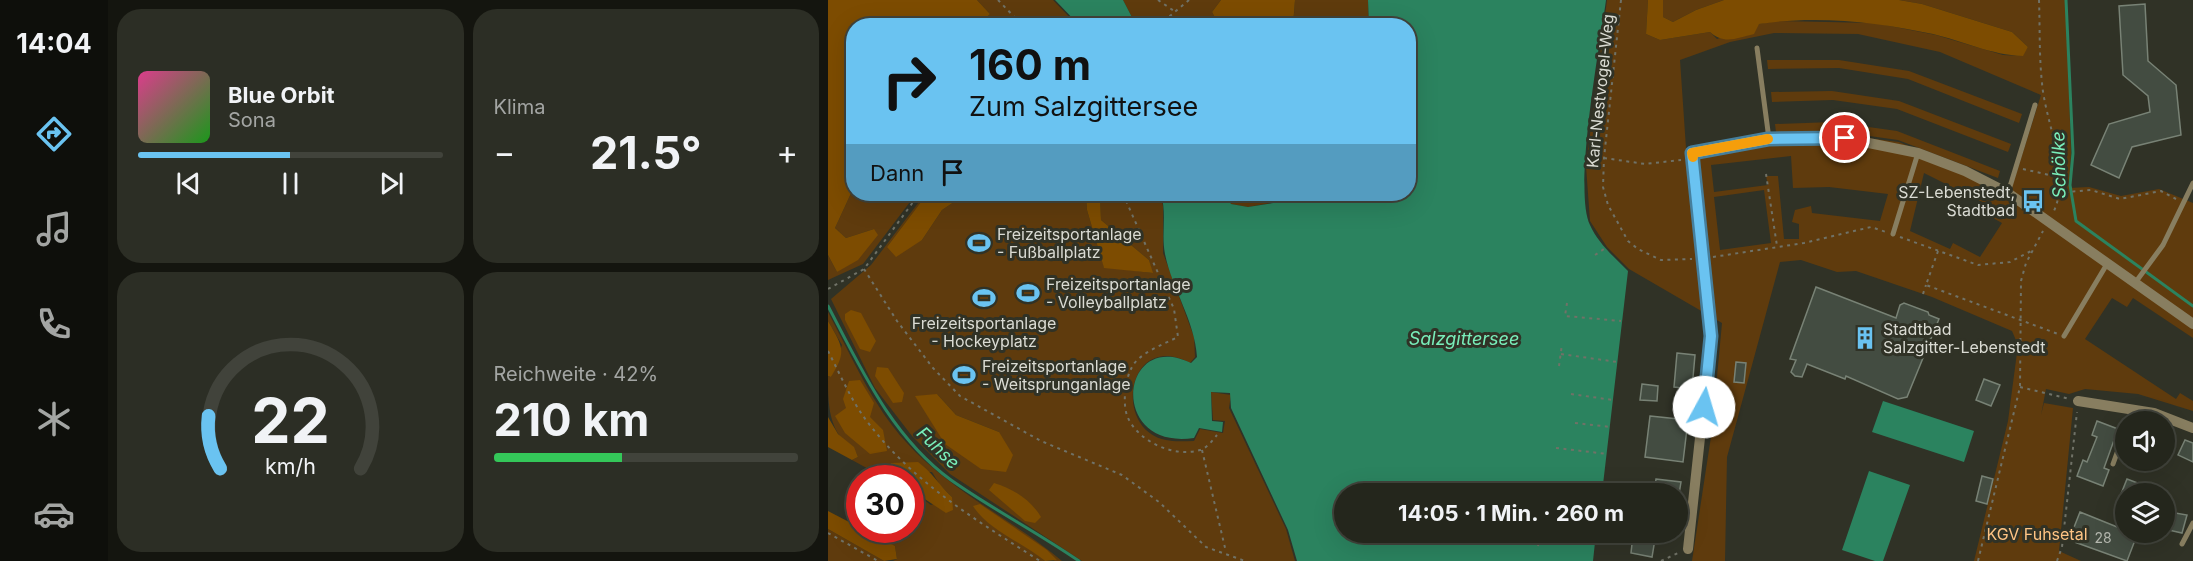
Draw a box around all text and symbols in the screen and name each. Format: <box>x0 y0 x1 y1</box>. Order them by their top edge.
street label: Karl-Nestvogel-Weg <box>1582 13 1618 169</box>
text: 14:04 <box>16 27 92 60</box>
text: 160 m <box>969 39 1091 90</box>
icon: right <box>870 42 948 120</box>
text: Blue Orbit <box>228 82 335 108</box>
text: Zum Salzgittersee <box>969 90 1198 123</box>
text: Klima <box>494 95 545 119</box>
text: Sona <box>228 108 276 132</box>
pin <box>1819 112 1870 163</box>
icon: directions <box>33 113 75 155</box>
icon: arrive <box>1828 121 1861 154</box>
text: 21.5° <box>590 125 702 180</box>
water label: Schölke <box>2047 131 2070 199</box>
text: − <box>494 132 515 172</box>
text: + <box>776 132 798 172</box>
icon: arrive <box>936 156 969 189</box>
text: Dann <box>870 160 924 186</box>
icon: previous <box>172 167 205 200</box>
icon: pause <box>274 167 307 200</box>
icon: next <box>375 167 408 200</box>
place label: SZ-Lebenstedt, Stadtbad <box>1898 182 2015 220</box>
bus stop icon: SZ-Lebenstedt, Stadtbad <box>2020 188 2046 214</box>
icon: music <box>33 208 75 250</box>
place label: Freizeitsportanlage - Fußballplatz <box>997 224 1142 262</box>
sports icon: Freizeitsportanlage - Fußballplatz <box>966 230 992 256</box>
place label: Freizeitsportanlage - Volleyballplatz <box>1046 274 1191 312</box>
sports icon: Freizeitsportanlage - Volleyballplatz <box>1015 280 1041 306</box>
sports icon: Freizeitsportanlage - Hockeyplatz <box>971 285 997 311</box>
icon: phone <box>33 303 75 345</box>
place label: Freizeitsportanlage - Hockeyplatz <box>912 313 1056 351</box>
place label: Stadtbad Salzgitter-Lebenstedt <box>1883 319 2045 357</box>
building icon: Stadtbad Salzgitter-Lebenstedt <box>1852 325 1878 351</box>
water label: Salzgittersee <box>1409 328 1519 349</box>
place label: Freizeitsportanlage - Weitsprunganlage <box>982 356 1131 394</box>
text: Reichweite · 42% <box>494 362 658 386</box>
sports icon: Freizeitsportanlage - Weitsprunganlage <box>951 362 977 388</box>
position arrow <box>1672 375 1736 439</box>
text: 22 <box>251 383 330 458</box>
text: 210 km <box>494 392 649 447</box>
icon: climate <box>33 398 75 440</box>
map controls <box>2115 411 2175 543</box>
button: sound <box>2115 411 2175 471</box>
water label: Fuhse <box>913 422 964 473</box>
text: km/h <box>265 453 316 479</box>
speed limit sign: 30 <box>846 465 924 543</box>
button: layers <box>2115 483 2175 543</box>
icon: car <box>33 493 75 535</box>
text: 14:05 · 1 Min. · 260 m <box>1398 500 1624 526</box>
park label: KGV Fuhsetal <box>1986 524 2088 544</box>
house number: 28 <box>2094 529 2112 546</box>

